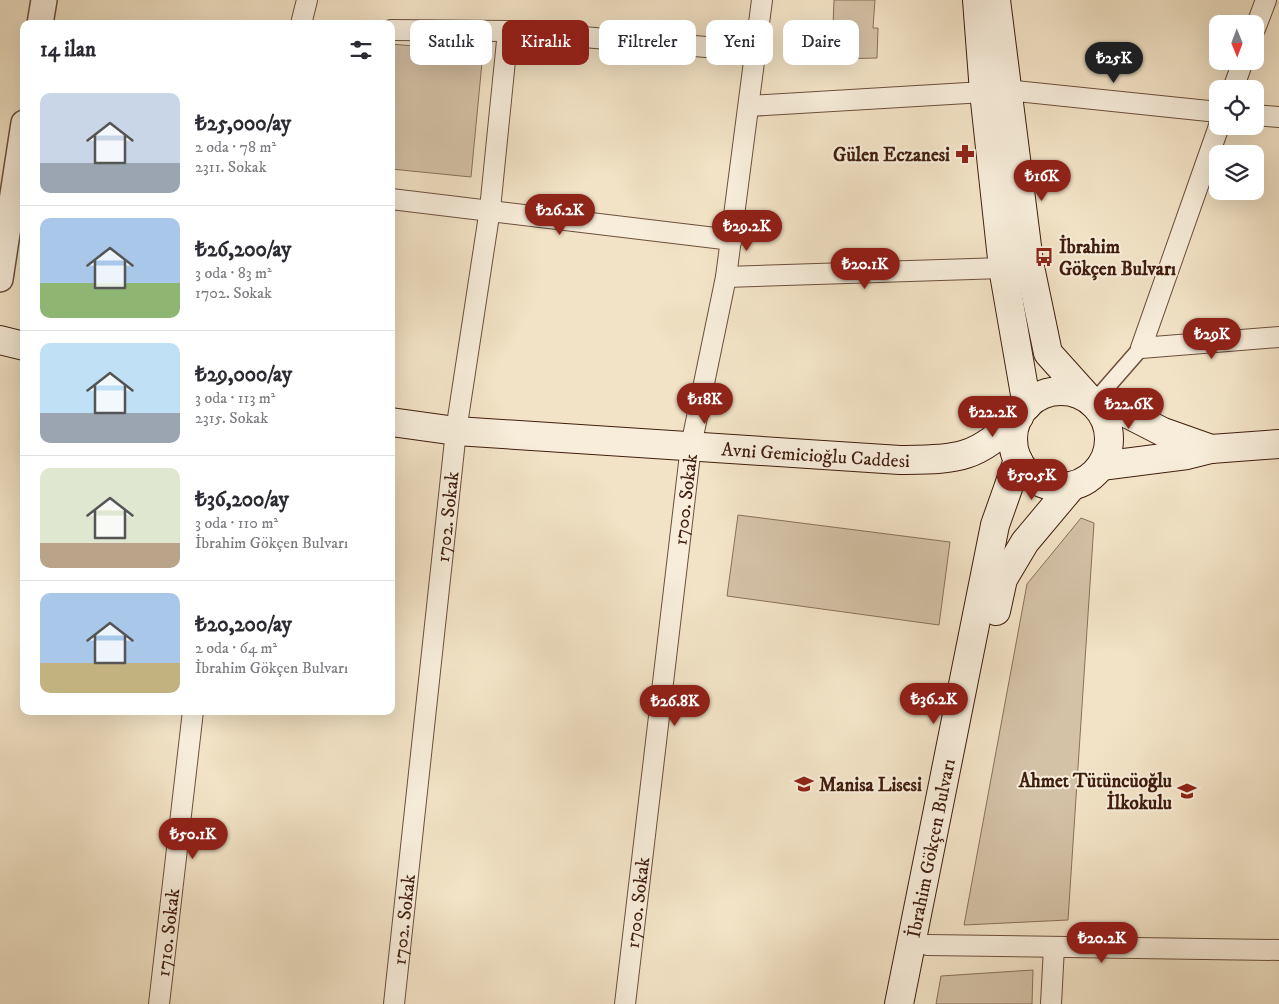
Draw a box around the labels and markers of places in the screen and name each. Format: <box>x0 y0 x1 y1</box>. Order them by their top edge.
pin: ₺25K <box>1084 42 1144 84</box>
pharmacy icon: Gülen Eczanesi <box>954 143 976 165</box>
place label: Gülen Eczanesi <box>833 144 950 167</box>
pin: ₺16K <box>1012 160 1072 202</box>
pin: ₺26.2K <box>519 194 601 236</box>
pin: ₺29.2K <box>706 210 788 252</box>
place label: İbrahim Gökçen Bulvarı <box>1059 234 1176 281</box>
bus stop icon: İbrahim Gökçen Bulvarı <box>1033 246 1055 268</box>
pin: ₺20.1K <box>824 248 906 290</box>
pin: ₺29K <box>1182 318 1242 360</box>
pin: ₺18K <box>675 382 735 425</box>
pin: ₺22.6K <box>1088 388 1170 430</box>
pin: ₺22.2K <box>952 396 1034 438</box>
pin: ₺50.5K <box>991 458 1073 501</box>
pin: ₺36.2K <box>893 682 975 725</box>
pin: ₺26.8K <box>634 684 716 727</box>
place label: Ahmet Tütüncüoğlu İlkokulu <box>1018 770 1172 815</box>
school or university icon: Manisa Lisesi <box>793 773 815 795</box>
place label: Manisa Lisesi <box>819 774 922 797</box>
school or university icon: Ahmet Tütüncüoğlu İlkokulu <box>1176 780 1198 802</box>
pin: ₺50.1K <box>152 818 234 860</box>
pin: ₺20.2K <box>1061 922 1143 964</box>

